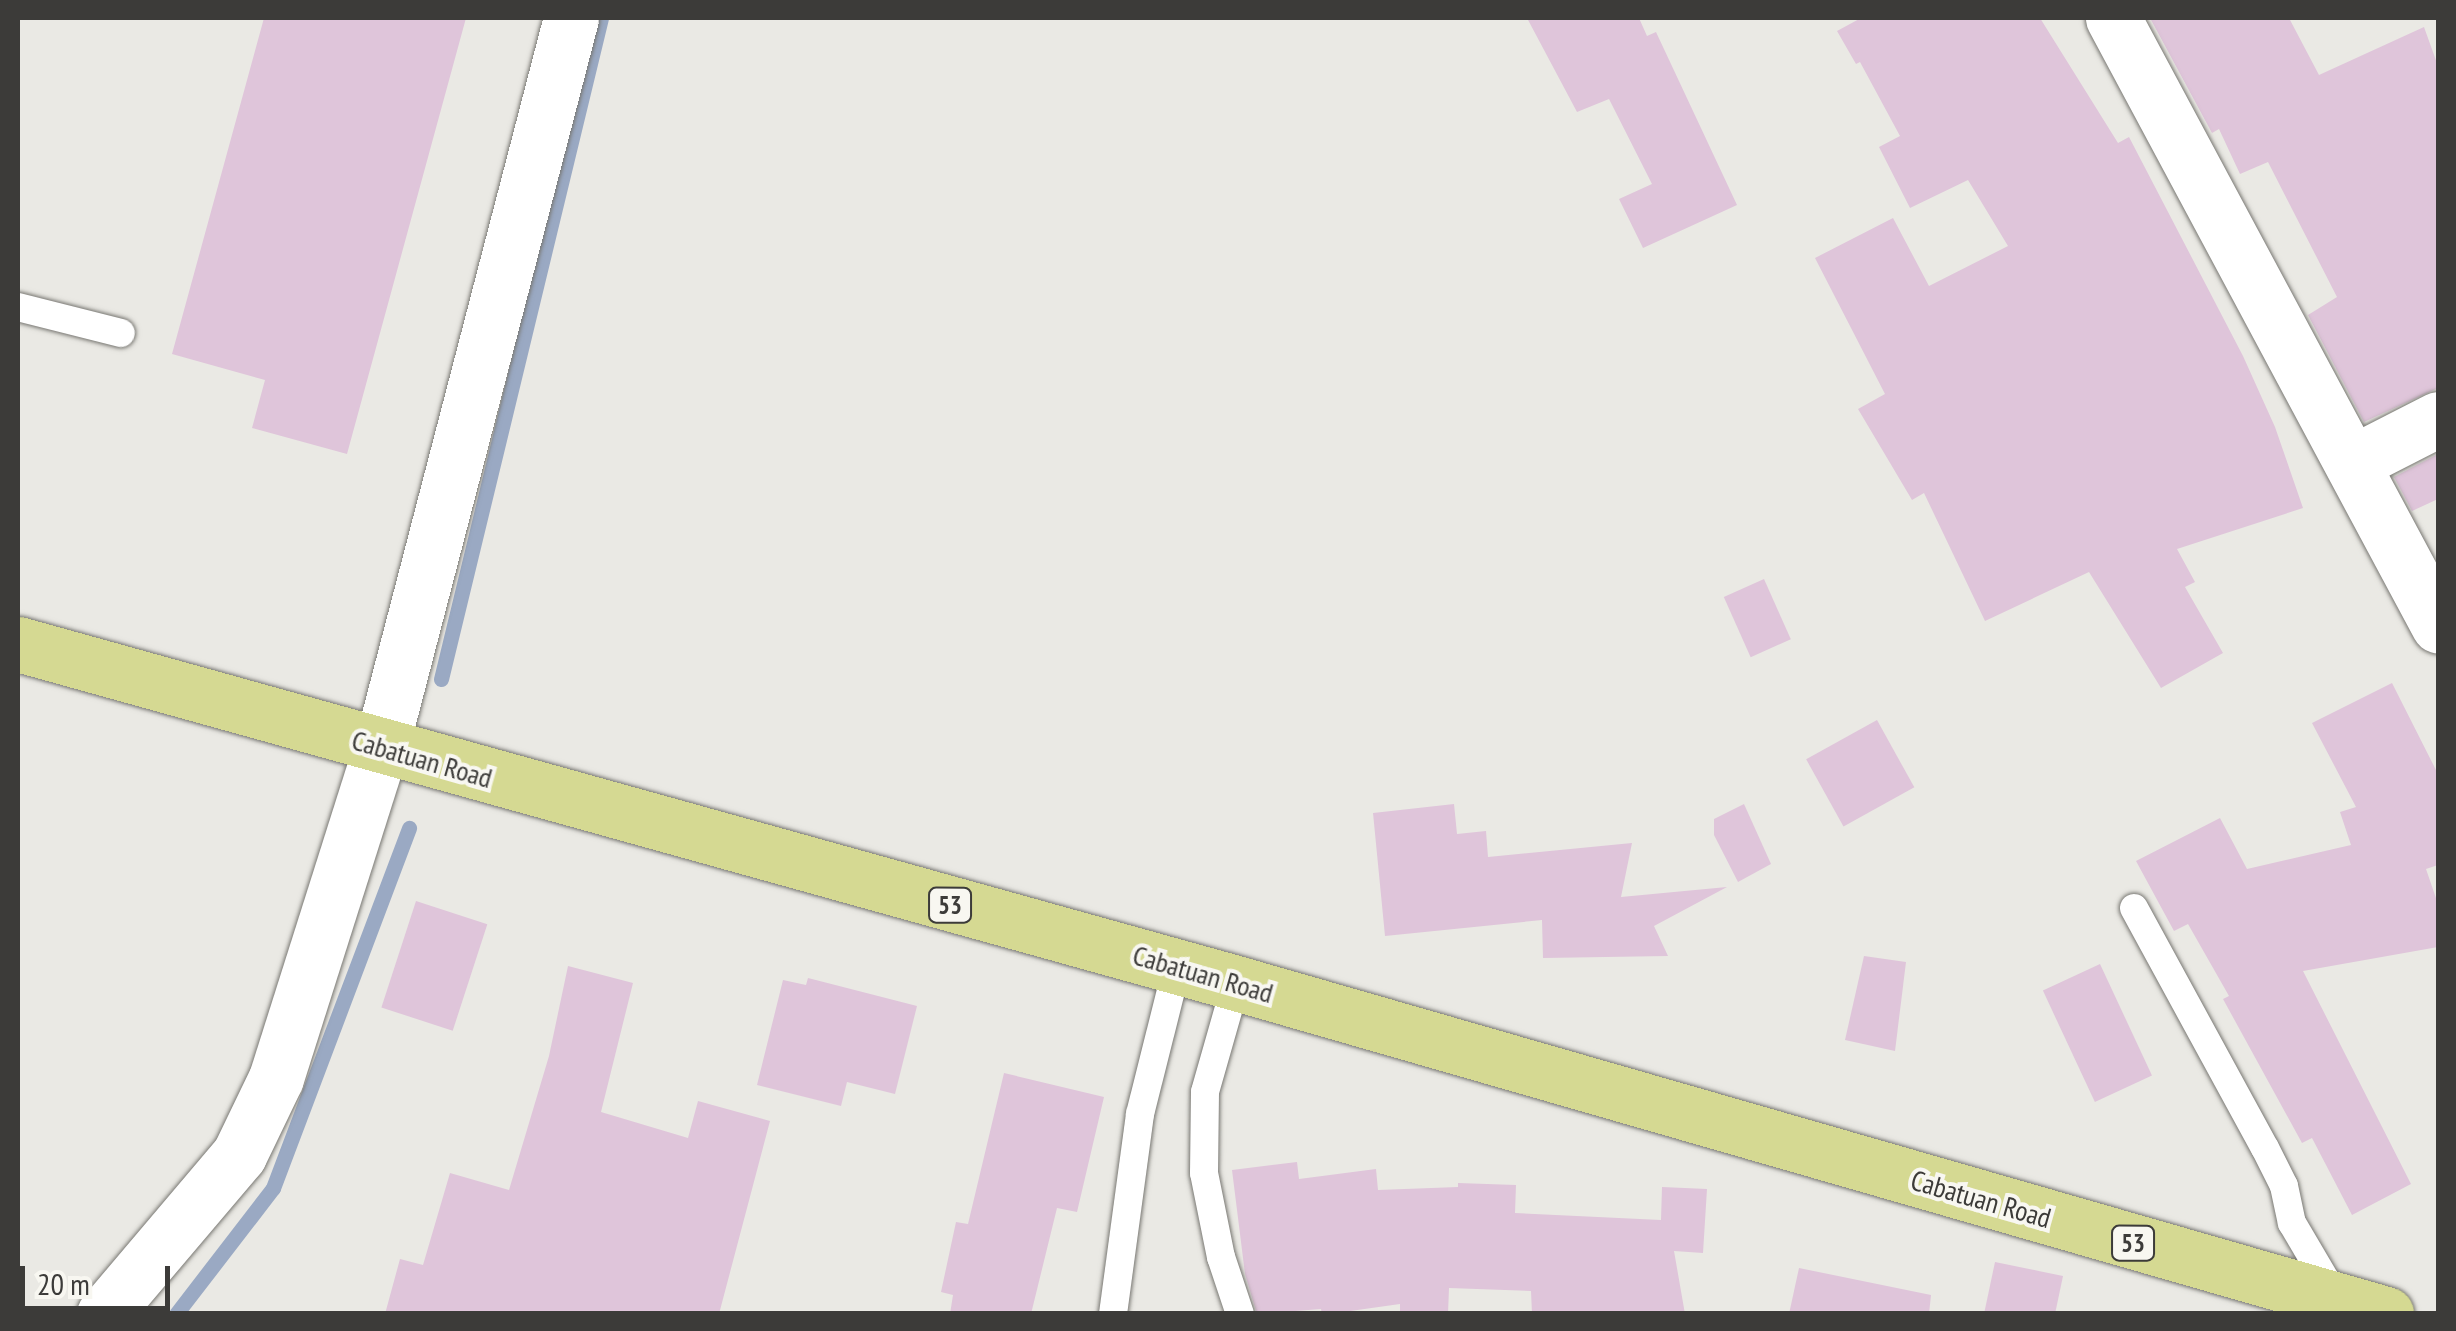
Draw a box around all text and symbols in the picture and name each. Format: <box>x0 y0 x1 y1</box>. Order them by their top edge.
street label: Cabatuan Road <box>348 723 496 795</box>
road number: 53 <box>928 885 972 925</box>
street label: Cabatuan Road <box>1129 938 1277 1010</box>
street label: Cabatuan Road <box>1907 1163 2055 1235</box>
road number: 53 <box>2110 1223 2156 1263</box>
scale bar <box>25 1246 175 1308</box>
text: 20 m <box>37 1264 90 1303</box>

